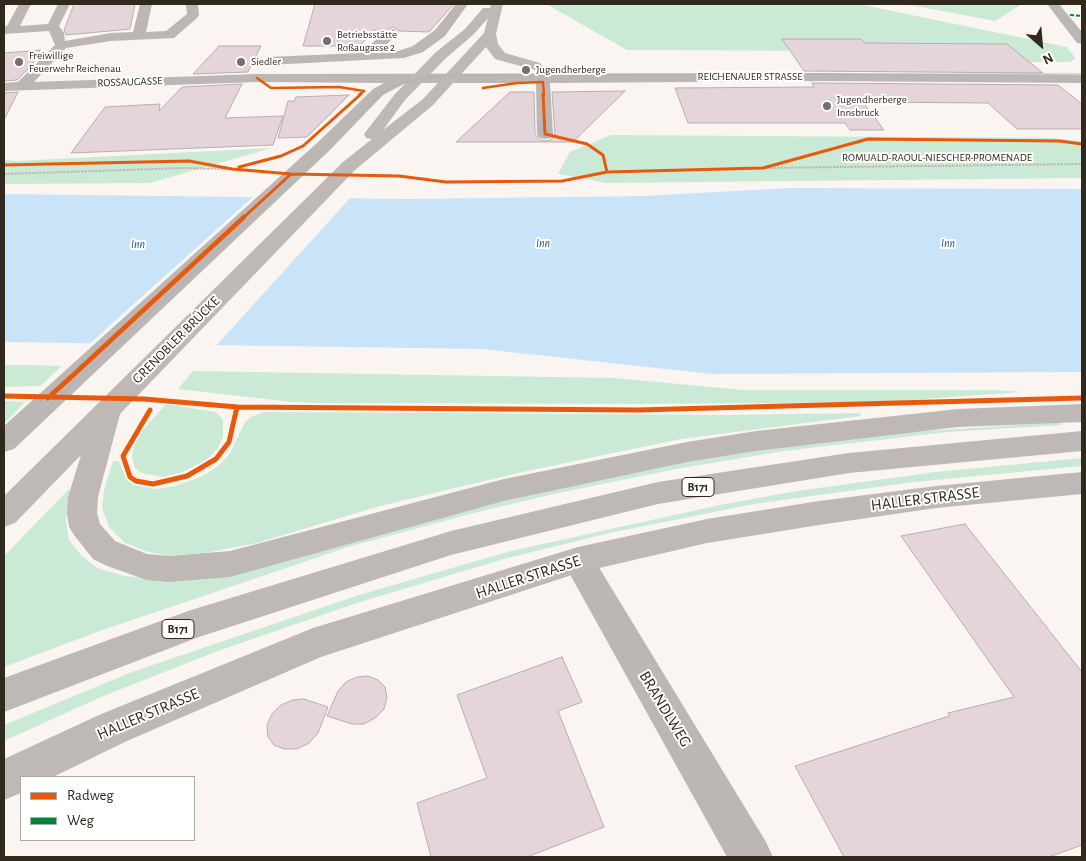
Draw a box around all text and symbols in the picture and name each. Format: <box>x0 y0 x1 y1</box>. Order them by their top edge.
north arrow <box>1016 20 1066 70</box>
place label: Betriebsstätte Roßaugasse 2 <box>337 28 397 54</box>
marker: Betriebsstätte Roßaugasse 2 <box>321 35 333 47</box>
place label: Freiwillige Feuerwehr Reichenau <box>29 49 121 75</box>
text: N <box>1040 50 1055 67</box>
place label: Siedler <box>251 55 281 69</box>
marker: Freiwillige Feuerwehr Reichenau <box>13 56 25 68</box>
marker: Siedler <box>235 56 247 68</box>
place label: Jugendherberge <box>536 63 606 77</box>
marker: Jugendherberge <box>520 64 532 76</box>
street label: REICHENAUER STRASSE <box>697 70 803 84</box>
street label: ROSSAUGASSE <box>97 74 163 90</box>
place label: Jugendherberge Innsbruck <box>837 93 907 119</box>
marker: Jugendherberge Innsbruck <box>821 100 833 112</box>
street label: ROMUALD-RAOUL-NIESCHER-PROMENADE <box>842 151 1032 165</box>
water label: Inn <box>536 236 550 250</box>
water label: Inn <box>941 236 955 250</box>
water label: Inn <box>131 237 145 251</box>
street label: GRENOBLER BRÜCKE <box>129 293 223 387</box>
road number: B171 <box>682 478 714 497</box>
street label: HALLER STRASSE <box>870 483 980 515</box>
street label: HALLER STRASSE <box>473 551 583 603</box>
road number: B171 <box>162 620 194 638</box>
street label: BRANDLWEG <box>635 668 695 750</box>
street label: HALLER STRASSE <box>94 684 202 744</box>
legend <box>20 776 195 841</box>
text: Radweg <box>67 788 114 803</box>
text: Weg <box>67 813 94 828</box>

